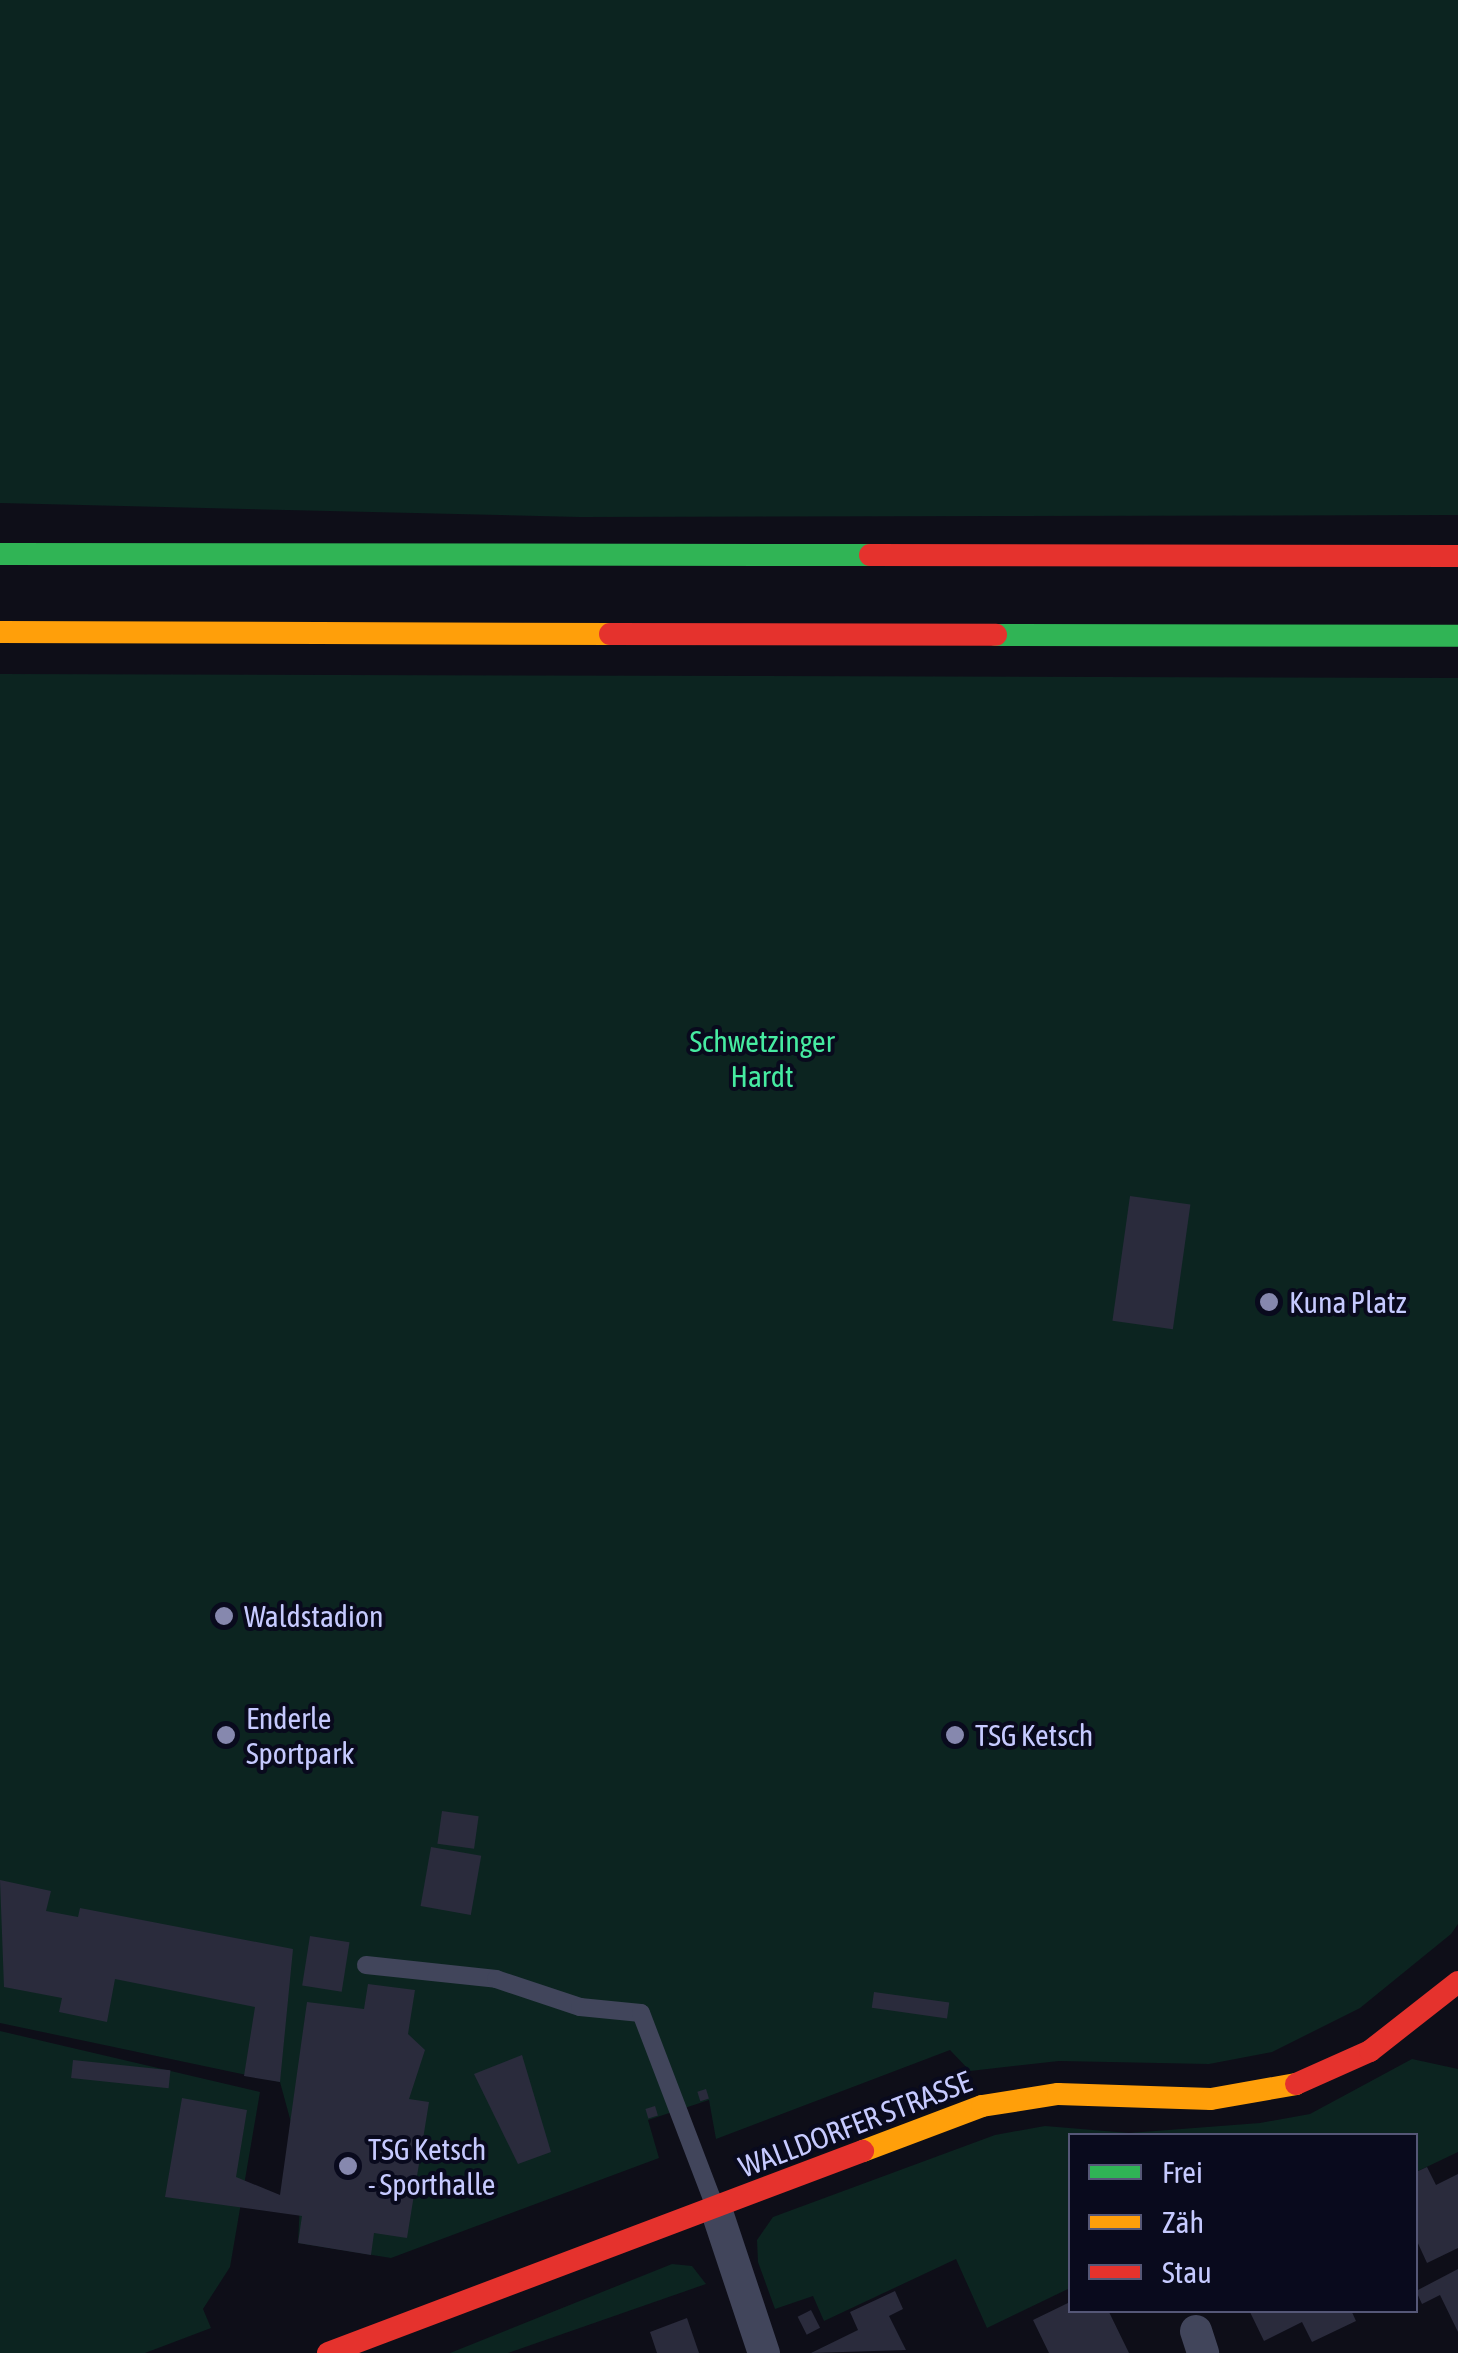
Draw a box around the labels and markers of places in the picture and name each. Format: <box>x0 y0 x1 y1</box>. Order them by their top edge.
place label: Kuna Platz <box>1289 1284 1407 1320</box>
marker: Kuna Platz <box>1258 1291 1280 1313</box>
place label: Waldstadion <box>244 1598 384 1634</box>
marker: Waldstadion <box>213 1605 235 1627</box>
place label: Enderle Sportpark <box>246 1700 354 1770</box>
place label: TSG Ketsch <box>975 1717 1093 1753</box>
marker: Enderle Sportpark <box>215 1724 237 1746</box>
marker: TSG Ketsch <box>944 1724 966 1746</box>
place label: TSG Ketsch - Sporthalle <box>368 2131 495 2202</box>
marker: TSG Ketsch - Sporthalle <box>337 2155 359 2177</box>

